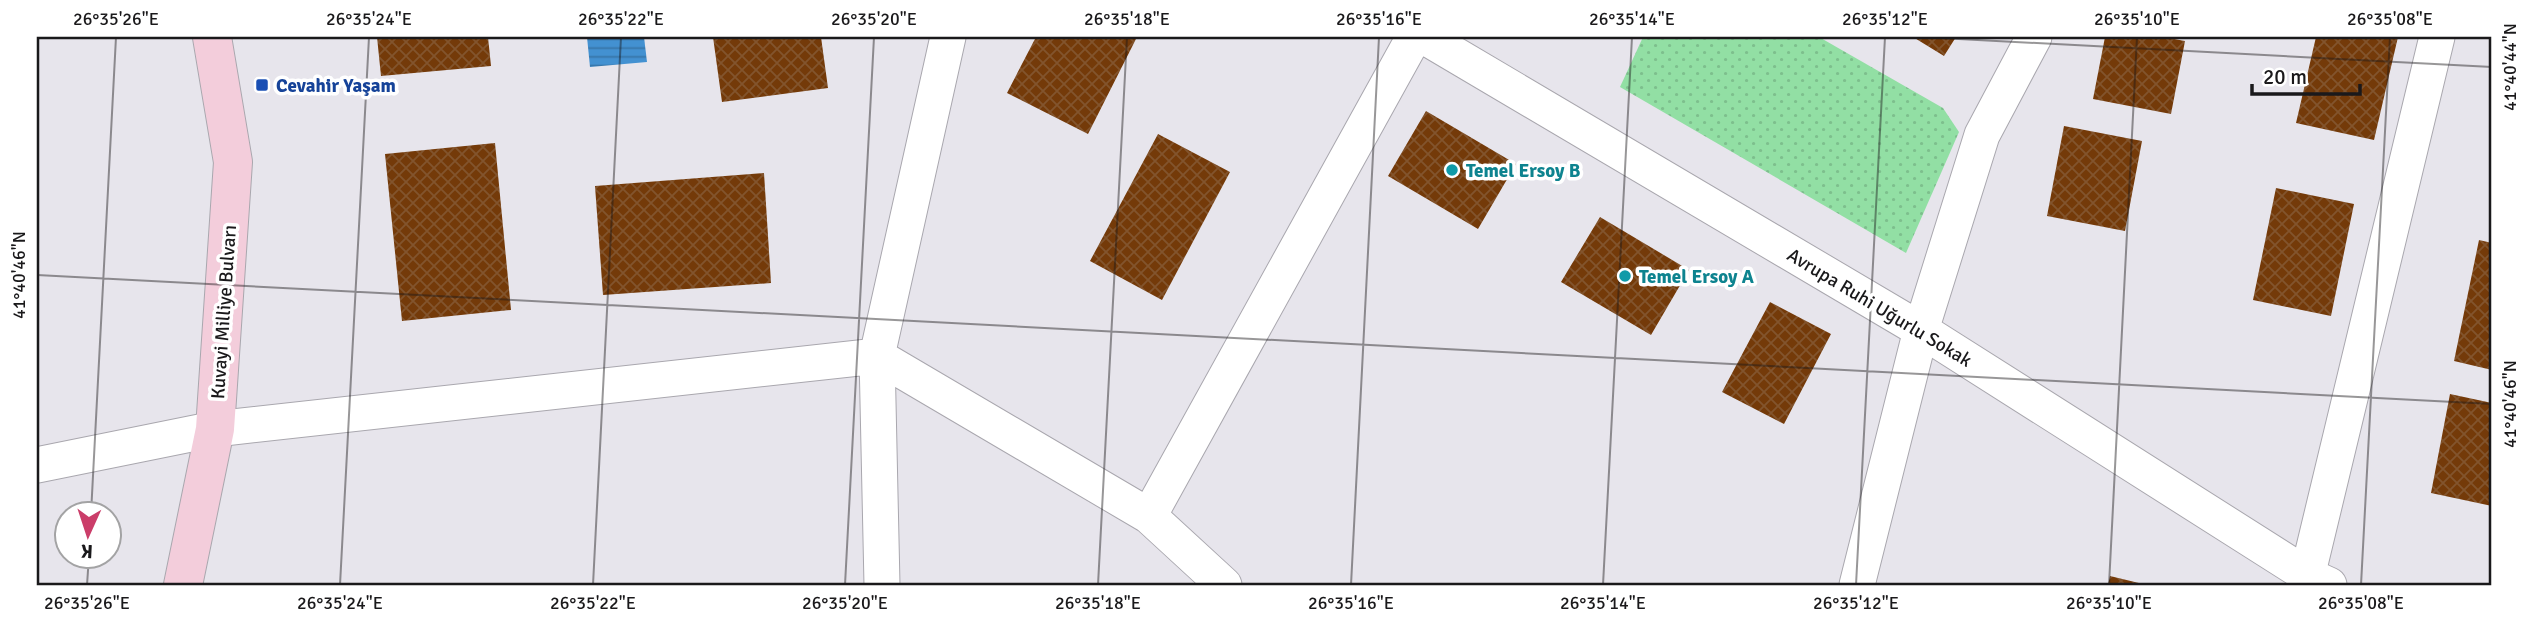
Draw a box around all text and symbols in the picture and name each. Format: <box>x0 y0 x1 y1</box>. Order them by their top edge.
text: 26°35'26"E <box>73 8 159 30</box>
text: 26°35'24"E <box>326 8 412 30</box>
text: 26°35'22"E <box>578 8 664 30</box>
text: 26°35'20"E <box>831 8 917 30</box>
text: 26°35'18"E <box>1084 8 1170 30</box>
text: 26°35'16"E <box>1336 8 1422 30</box>
text: 26°35'14"E <box>1589 8 1675 30</box>
text: 26°35'12"E <box>1842 8 1928 30</box>
text: 26°35'10"E <box>2094 8 2180 30</box>
text: 26°35'08"E <box>2347 8 2433 30</box>
text: 41°40'44"N <box>2499 23 2521 111</box>
scale bar <box>2252 52 2361 96</box>
text: 20 m <box>2263 64 2307 90</box>
place label: Cevahir Yaşam <box>276 74 396 98</box>
marker: Cevahir Yaşam <box>254 77 270 93</box>
place label: Temel Ersoy B <box>1466 159 1581 183</box>
marker: Temel Ersoy B <box>1444 162 1460 178</box>
street label: Kuvayi Milliye Bulvarı <box>206 224 242 400</box>
text: 41°40'46"N <box>8 231 30 319</box>
street label: Avrupa Ruhi Uğurlu Sokak <box>1783 243 1977 373</box>
place label: Temel Ersoy A <box>1639 265 1754 289</box>
marker: Temel Ersoy A <box>1617 268 1633 284</box>
text: 41°40'46"N <box>2499 360 2521 448</box>
north arrow <box>52 500 122 570</box>
text: K <box>80 539 94 563</box>
text: 26°35'26"E <box>44 592 130 614</box>
text: 26°35'24"E <box>297 592 383 614</box>
text: 26°35'22"E <box>550 592 636 614</box>
text: 26°35'20"E <box>802 592 888 614</box>
text: 26°35'18"E <box>1055 592 1141 614</box>
text: 26°35'16"E <box>1308 592 1394 614</box>
text: 26°35'14"E <box>1560 592 1646 614</box>
text: 26°35'12"E <box>1813 592 1899 614</box>
text: 26°35'10"E <box>2066 592 2152 614</box>
text: 26°35'08"E <box>2318 592 2404 614</box>

